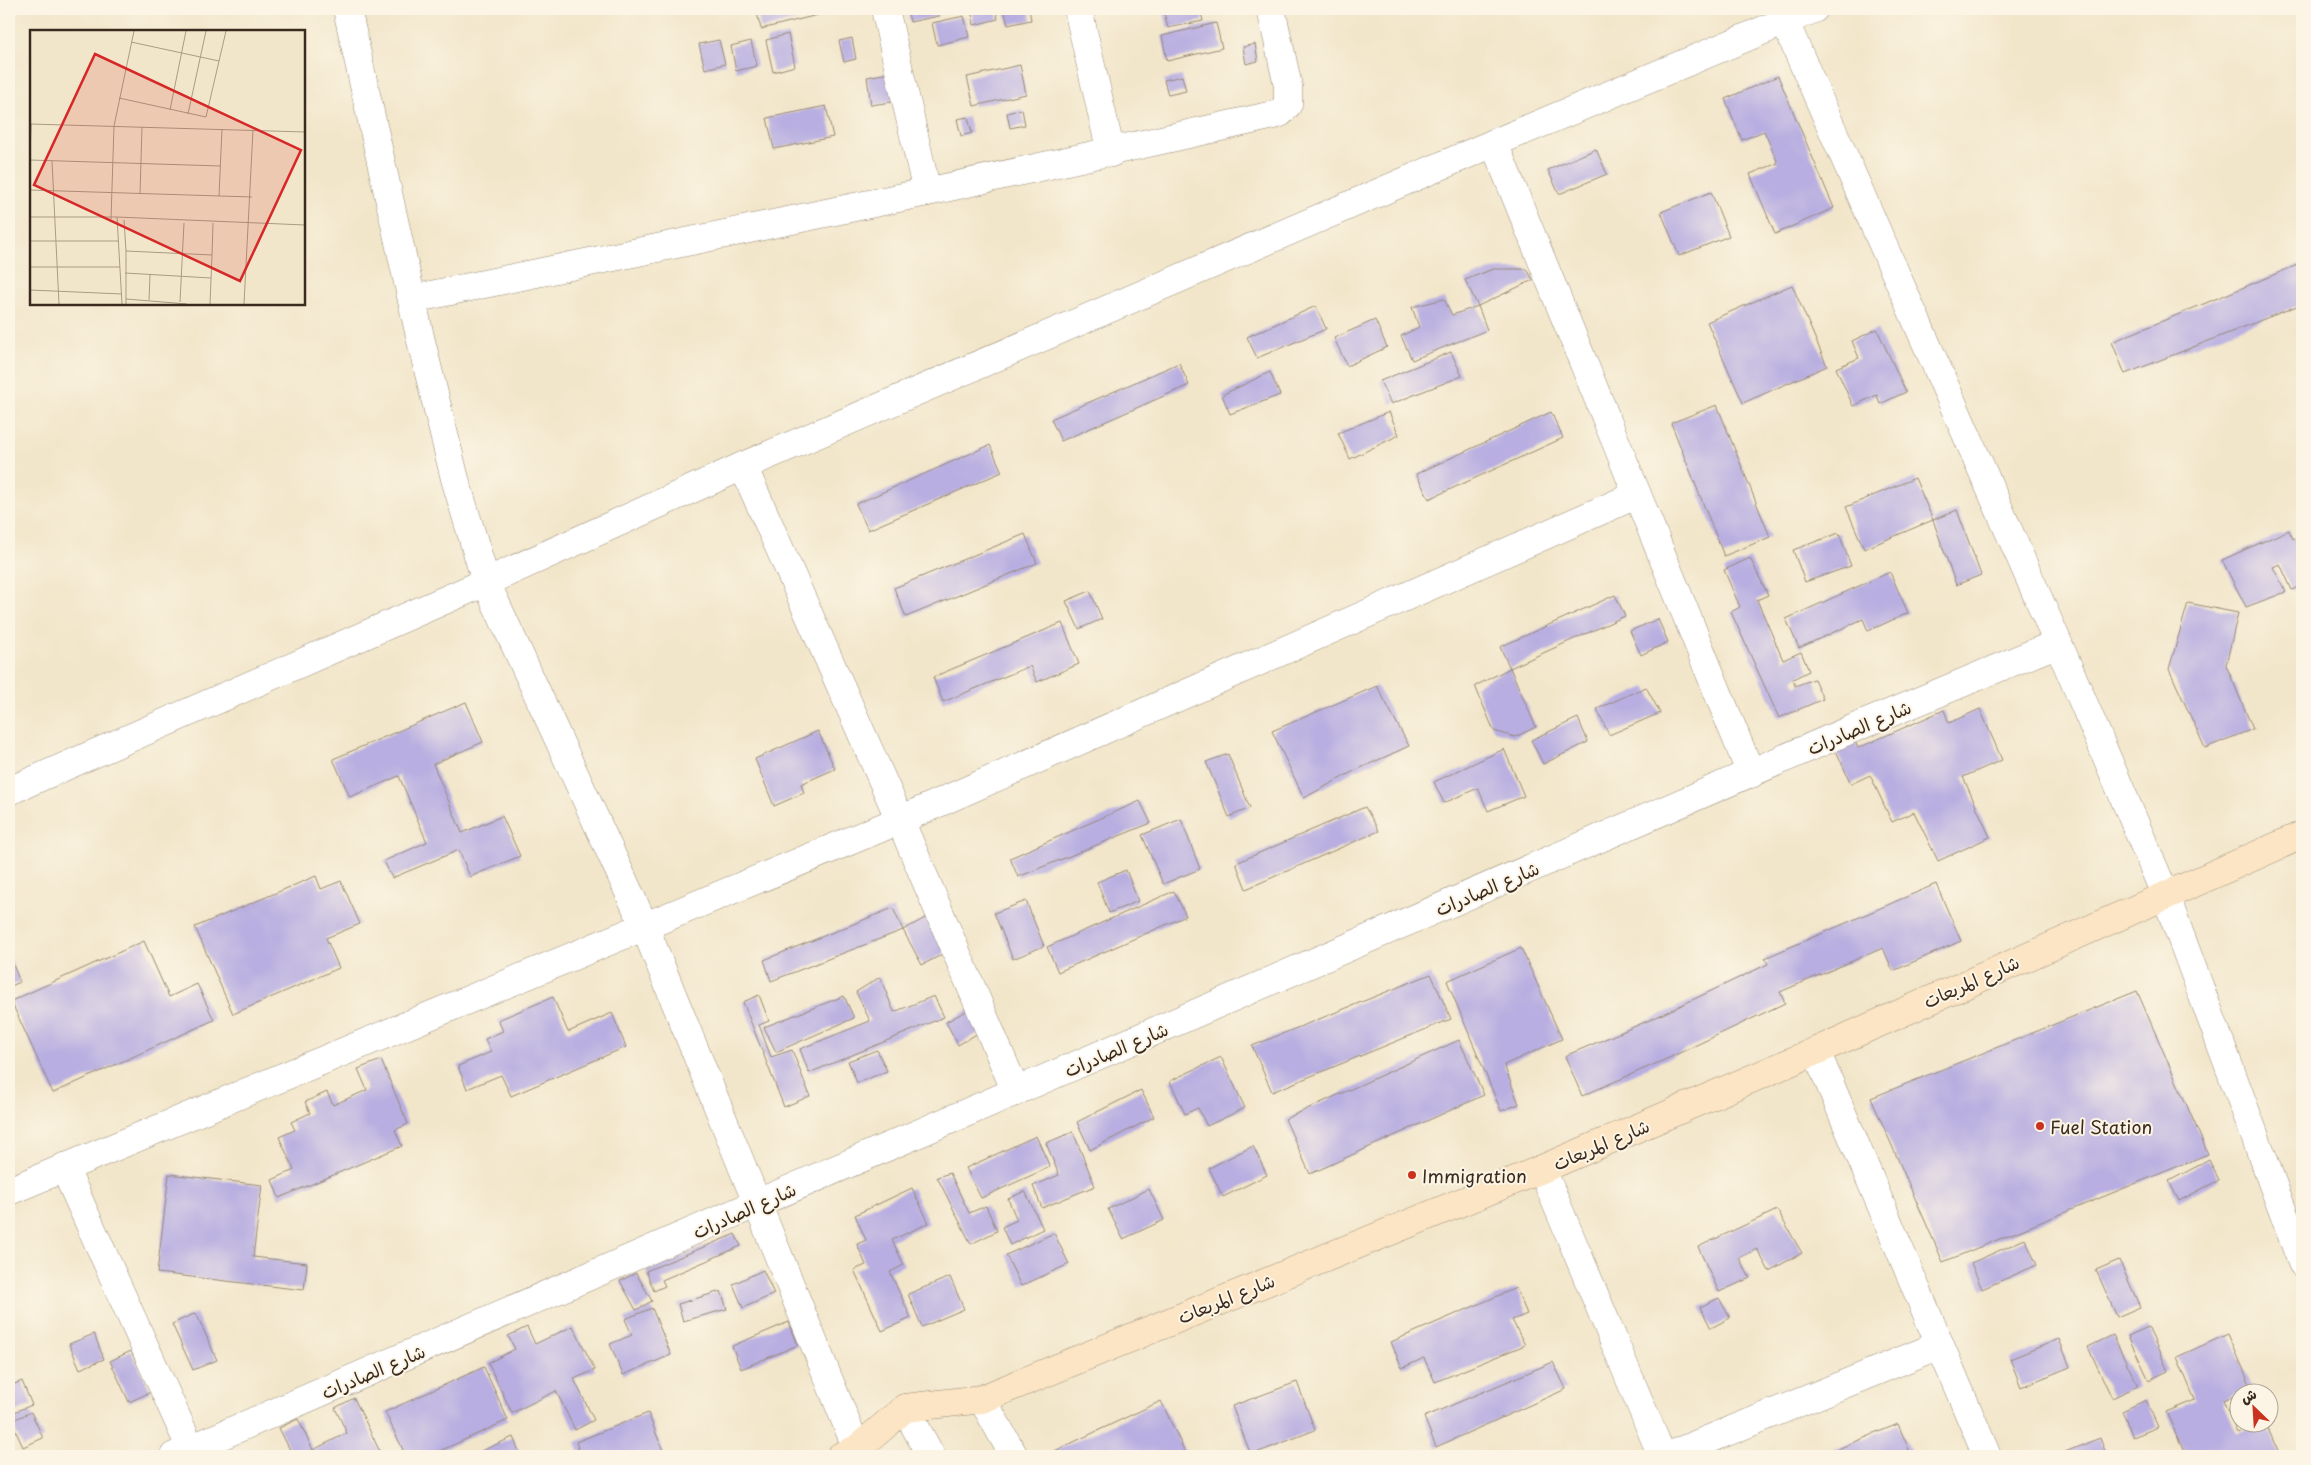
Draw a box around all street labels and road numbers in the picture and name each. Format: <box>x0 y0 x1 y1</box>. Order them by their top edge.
street label: شارع الصادرات <box>1803 693 1915 761</box>
street label: شارع الصادرات <box>1431 854 1543 922</box>
street label: شارع المربعات <box>1919 948 2023 1014</box>
street label: شارع الصادرات <box>1060 1015 1172 1083</box>
street label: شارع المربعات <box>1549 1112 1653 1176</box>
street label: شارع الصادرات <box>688 1175 800 1245</box>
street label: شارع المربعات <box>1173 1266 1279 1330</box>
street label: شارع الصادرات <box>317 1337 429 1405</box>

